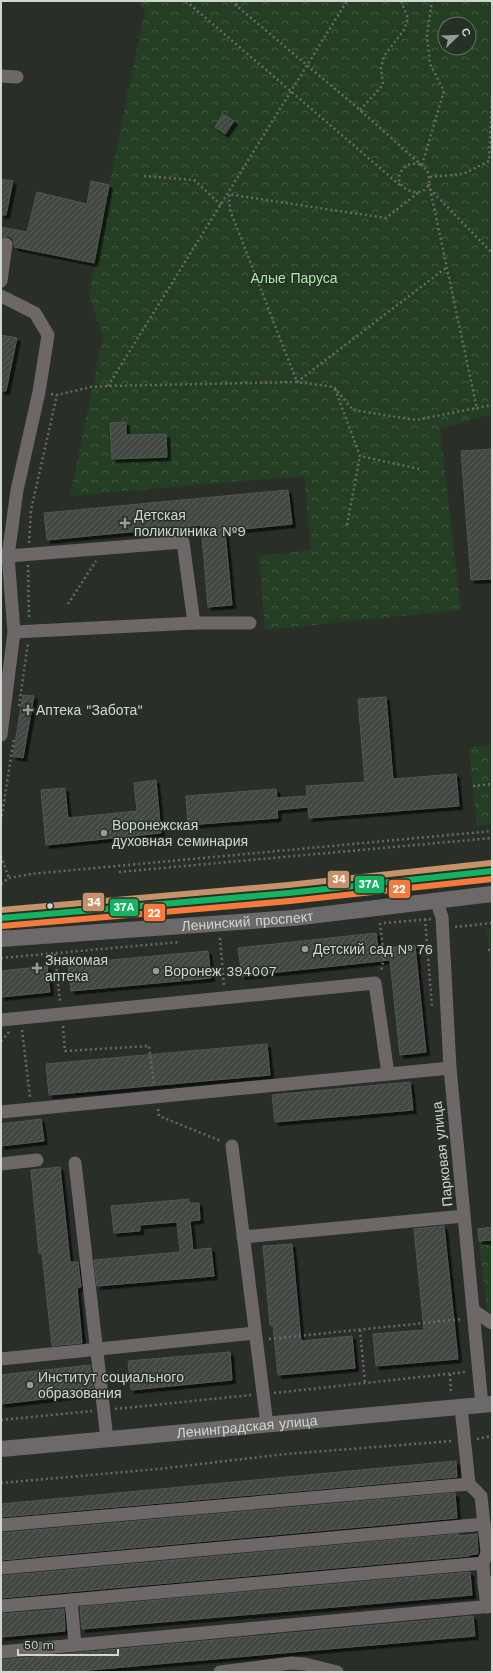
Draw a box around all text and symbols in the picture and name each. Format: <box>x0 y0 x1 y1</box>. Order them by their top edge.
north arrow <box>437 16 477 56</box>
text: С <box>458 26 473 39</box>
park label: Алые Паруса <box>250 270 338 286</box>
place label: Детская поликлиника №9 <box>134 507 246 539</box>
marker: Детская поликлиника №9 <box>119 517 131 529</box>
place label: Аптека "Забота" <box>36 702 143 718</box>
marker: Аптека "Забота" <box>23 705 33 715</box>
place label: Воронежская духовная семинария <box>112 817 248 849</box>
marker: Воронежская духовная семинария <box>99 828 109 838</box>
line badge: 34 <box>327 870 350 889</box>
text: 34 <box>332 873 346 886</box>
line badge: 37А <box>354 875 385 894</box>
text: 37А <box>359 878 379 891</box>
line badge: 22 <box>388 879 411 899</box>
text: 22 <box>392 883 406 896</box>
line badge: 34 <box>82 892 105 912</box>
text: 34 <box>87 896 101 909</box>
line badge: 37А <box>109 898 139 917</box>
unlabelled marker <box>45 901 55 911</box>
text: 37А <box>114 901 134 914</box>
line badge: 22 <box>143 903 166 922</box>
text: 22 <box>147 907 161 920</box>
street label: Ленинский проспект <box>181 908 315 934</box>
place label: Детский сад № 76 <box>313 941 433 957</box>
marker: Детский сад № 76 <box>300 944 310 954</box>
place label: Знакомая аптека <box>45 952 108 984</box>
marker: Знакомая аптека <box>32 963 42 973</box>
place label: Воронеж 394007 <box>164 963 277 979</box>
marker: Воронеж 394007 <box>151 966 161 976</box>
street label: Парковая улица <box>429 1100 455 1207</box>
place label: Институт социального образования <box>38 1369 184 1401</box>
marker: Институт социального образования <box>25 1380 35 1390</box>
street label: Ленинградская улица <box>176 1412 318 1441</box>
scale bar <box>18 1631 118 1657</box>
text: 50 m <box>24 1638 54 1652</box>

